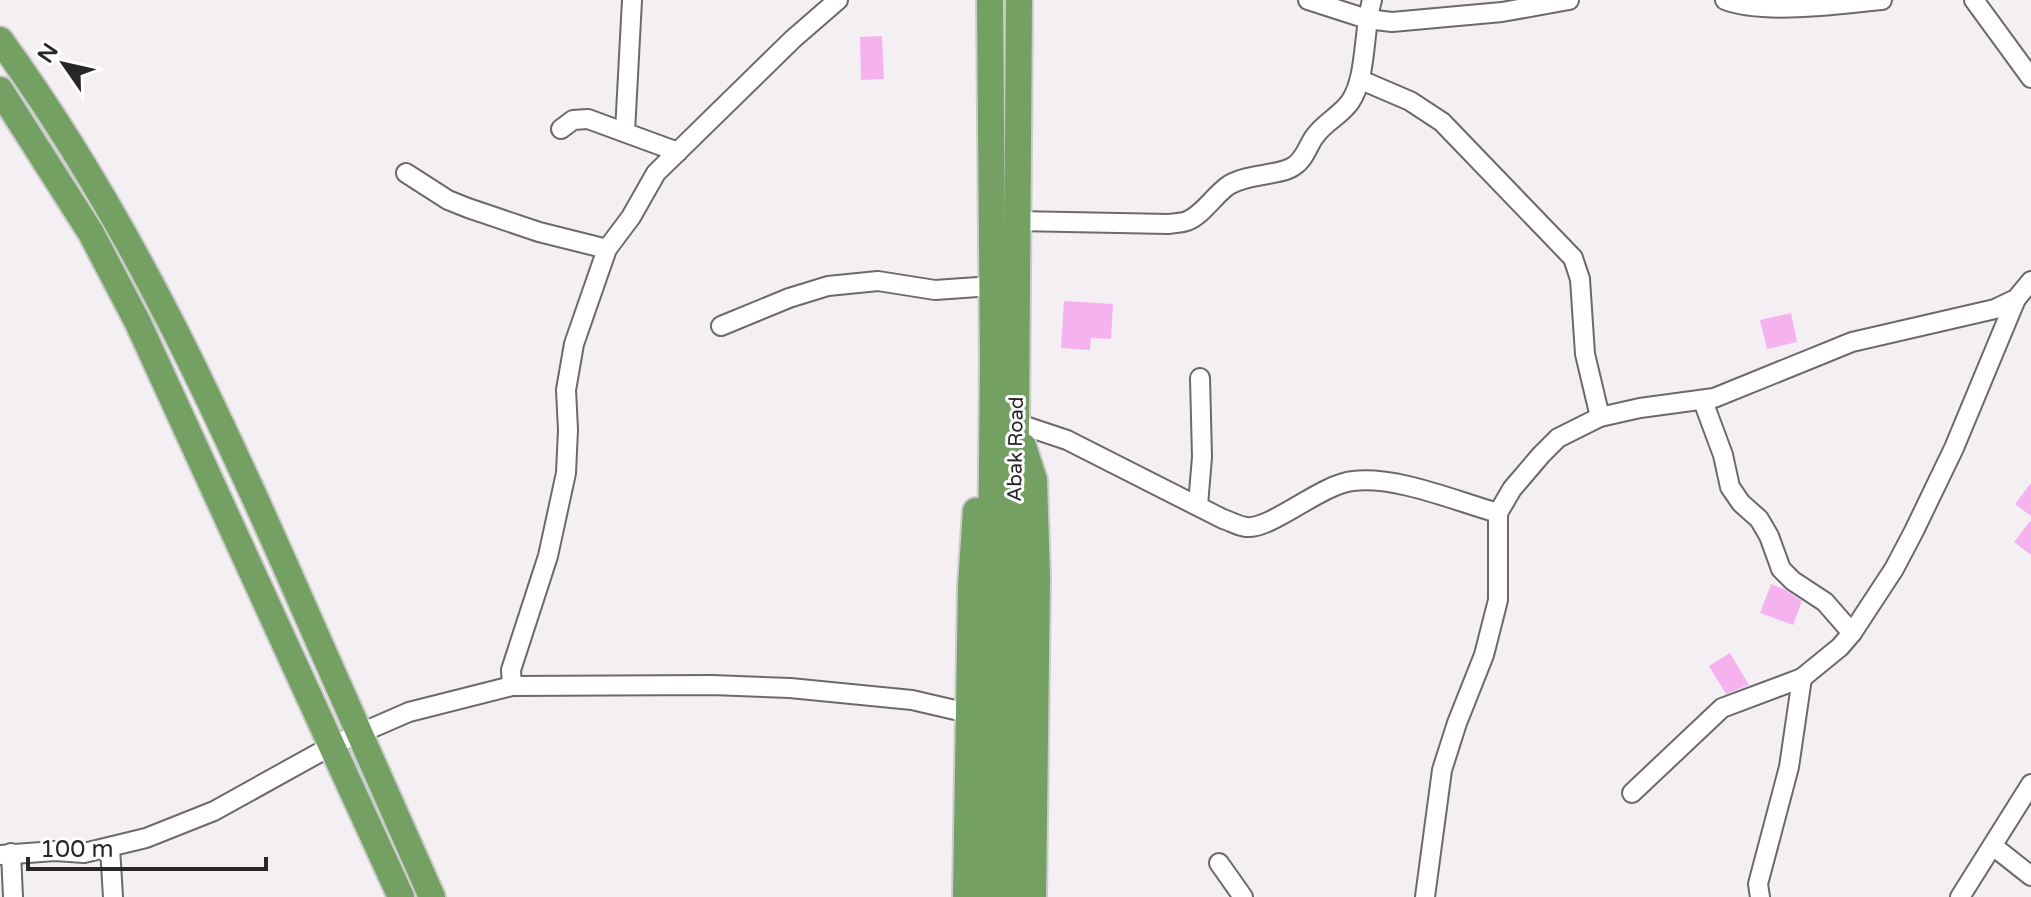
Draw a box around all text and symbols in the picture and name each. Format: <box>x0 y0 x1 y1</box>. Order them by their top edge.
north arrow <box>24 24 104 104</box>
text: N <box>33 39 64 68</box>
street label: Abak Road <box>1003 396 1029 502</box>
scale bar <box>28 821 266 871</box>
text: 100 m <box>40 835 114 864</box>

